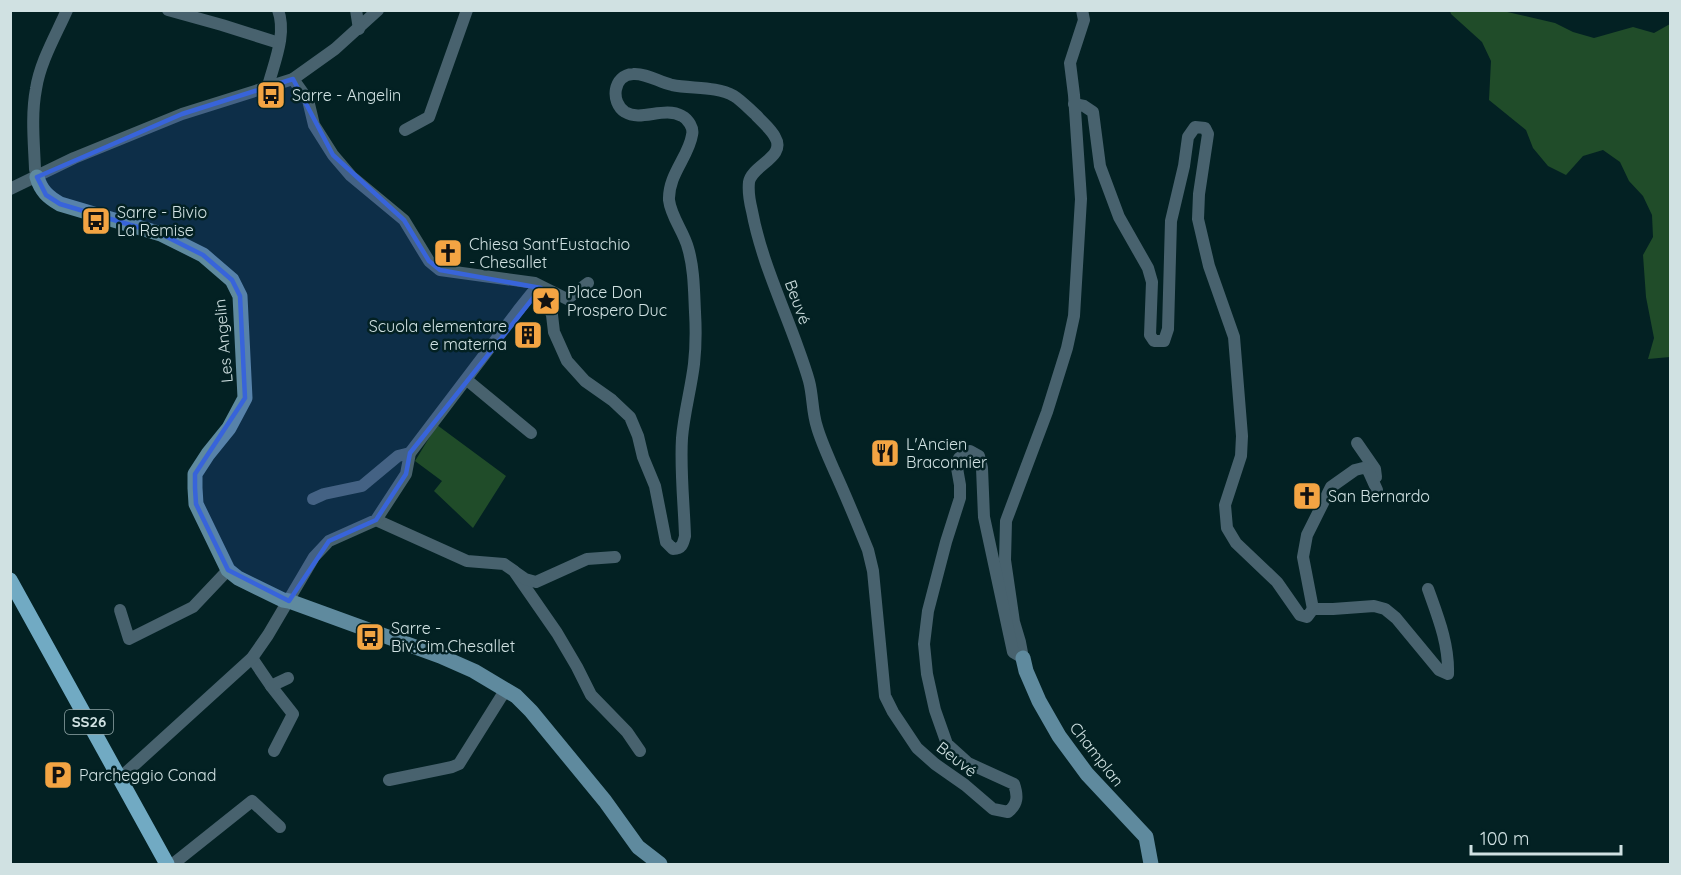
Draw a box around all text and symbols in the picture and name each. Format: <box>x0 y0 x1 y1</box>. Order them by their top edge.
bus stop icon: Sarre - Angelin <box>255 79 287 111</box>
place label: Sarre - Angelin <box>292 85 401 105</box>
place label: Sarre - Bivio La Remise <box>117 202 207 240</box>
bus stop icon: Sarre - Bivio La Remise <box>80 205 112 237</box>
place label: Chiesa Sant'Eustachio - Chesallet <box>469 234 630 272</box>
church icon: Chiesa Sant'Eustachio - Chesallet <box>432 237 464 269</box>
street label: Beuvé <box>781 277 815 327</box>
place label: Place Don Prospero Duc <box>567 282 667 320</box>
place icon: Place Don Prospero Duc <box>530 285 562 317</box>
street label: Les Angelin <box>209 298 237 384</box>
place label: Scuola elementare e materna <box>369 316 507 354</box>
building icon: Scuola elementare e materna <box>512 319 544 351</box>
place label: L'Ancien Braconnier <box>906 434 987 472</box>
restaurant icon: L'Ancien Braconnier <box>869 437 901 469</box>
church icon: San Bernardo <box>1291 480 1323 512</box>
place label: San Bernardo <box>1328 486 1430 506</box>
place label: Sarre - Biv.Cim.Chesallet <box>391 618 515 656</box>
bus stop icon: Sarre - Biv.Cim.Chesallet <box>354 621 386 653</box>
road number: SS26 <box>65 710 113 734</box>
street label: Champlan <box>1066 718 1128 790</box>
street label: Beuvé <box>933 737 981 781</box>
parking icon: Parcheggio Conad <box>42 759 74 791</box>
place label: Parcheggio Conad <box>79 765 216 785</box>
scale bar <box>1471 818 1621 856</box>
text: 100 m <box>1480 827 1529 850</box>

